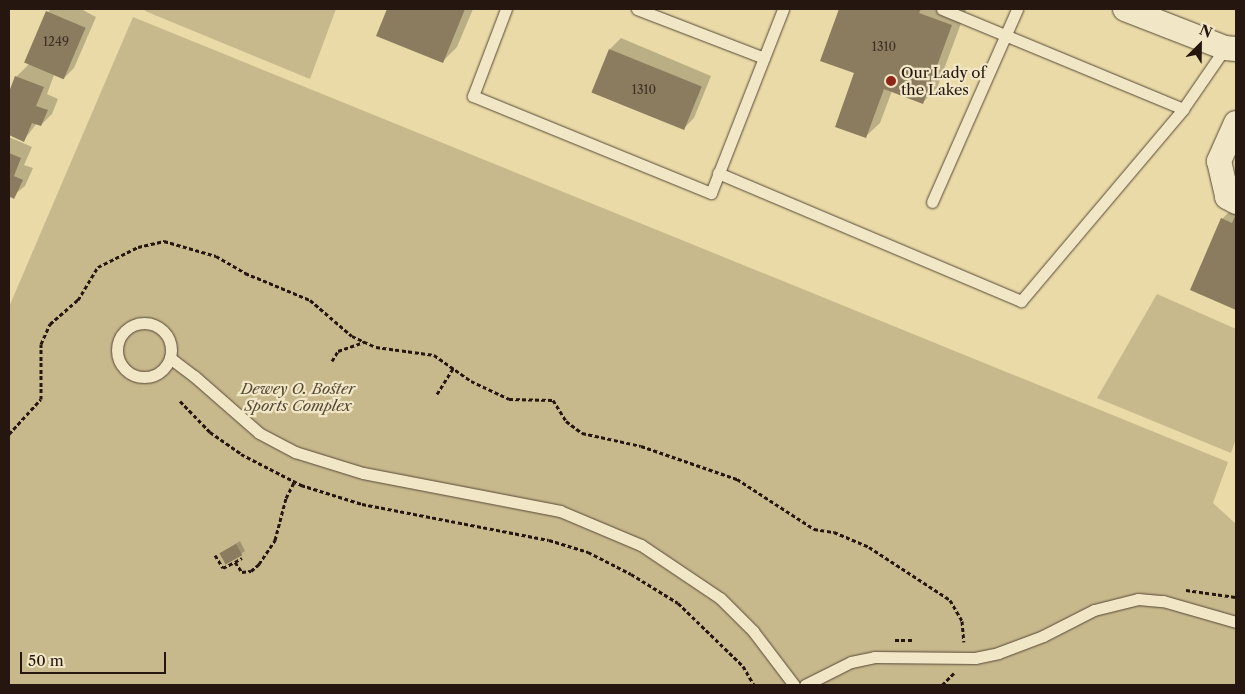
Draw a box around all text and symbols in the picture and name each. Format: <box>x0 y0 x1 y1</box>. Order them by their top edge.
north arrow <box>1175 20 1225 70</box>
text: N <box>1197 21 1215 42</box>
house number: 1249 <box>43 35 69 49</box>
house number: 1310 <box>872 40 896 54</box>
place label: Our Lady of the Lakes <box>901 63 987 98</box>
marker: Our Lady of the Lakes <box>885 75 897 87</box>
house number: 1310 <box>632 83 656 97</box>
park label: Dewey O. Boster Sports Complex <box>241 379 355 414</box>
scale bar <box>22 642 169 674</box>
text: 50 m <box>28 651 64 670</box>

